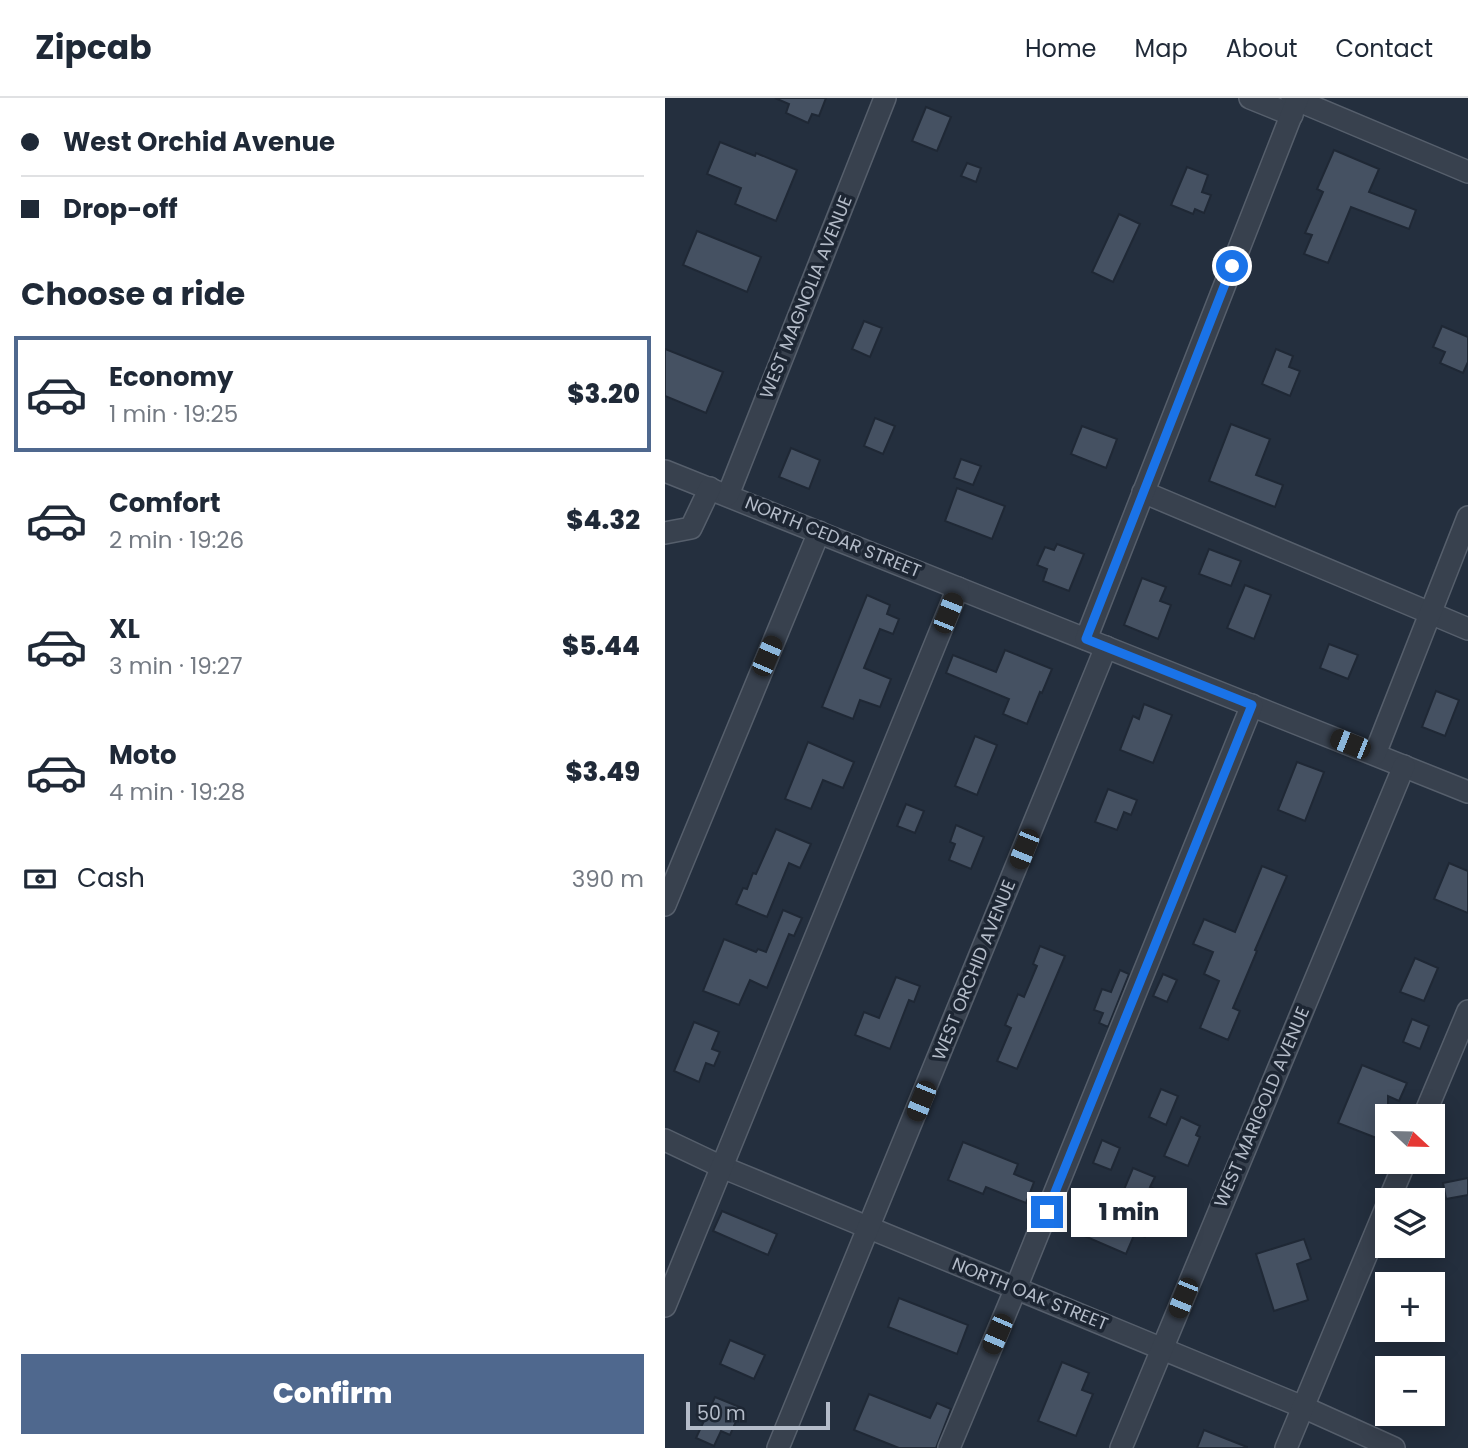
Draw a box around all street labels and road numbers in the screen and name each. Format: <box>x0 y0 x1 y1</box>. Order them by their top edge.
street label: WEST MAGNOLIA AVENUE <box>753 192 858 402</box>
street label: NORTH CEDAR STREET <box>741 490 925 583</box>
street label: WEST ORCHID AVENUE <box>926 876 1021 1064</box>
street label: WEST MARIGOLD AVENUE <box>1208 1003 1315 1211</box>
street label: NORTH OAK STREET <box>949 1251 1112 1336</box>

